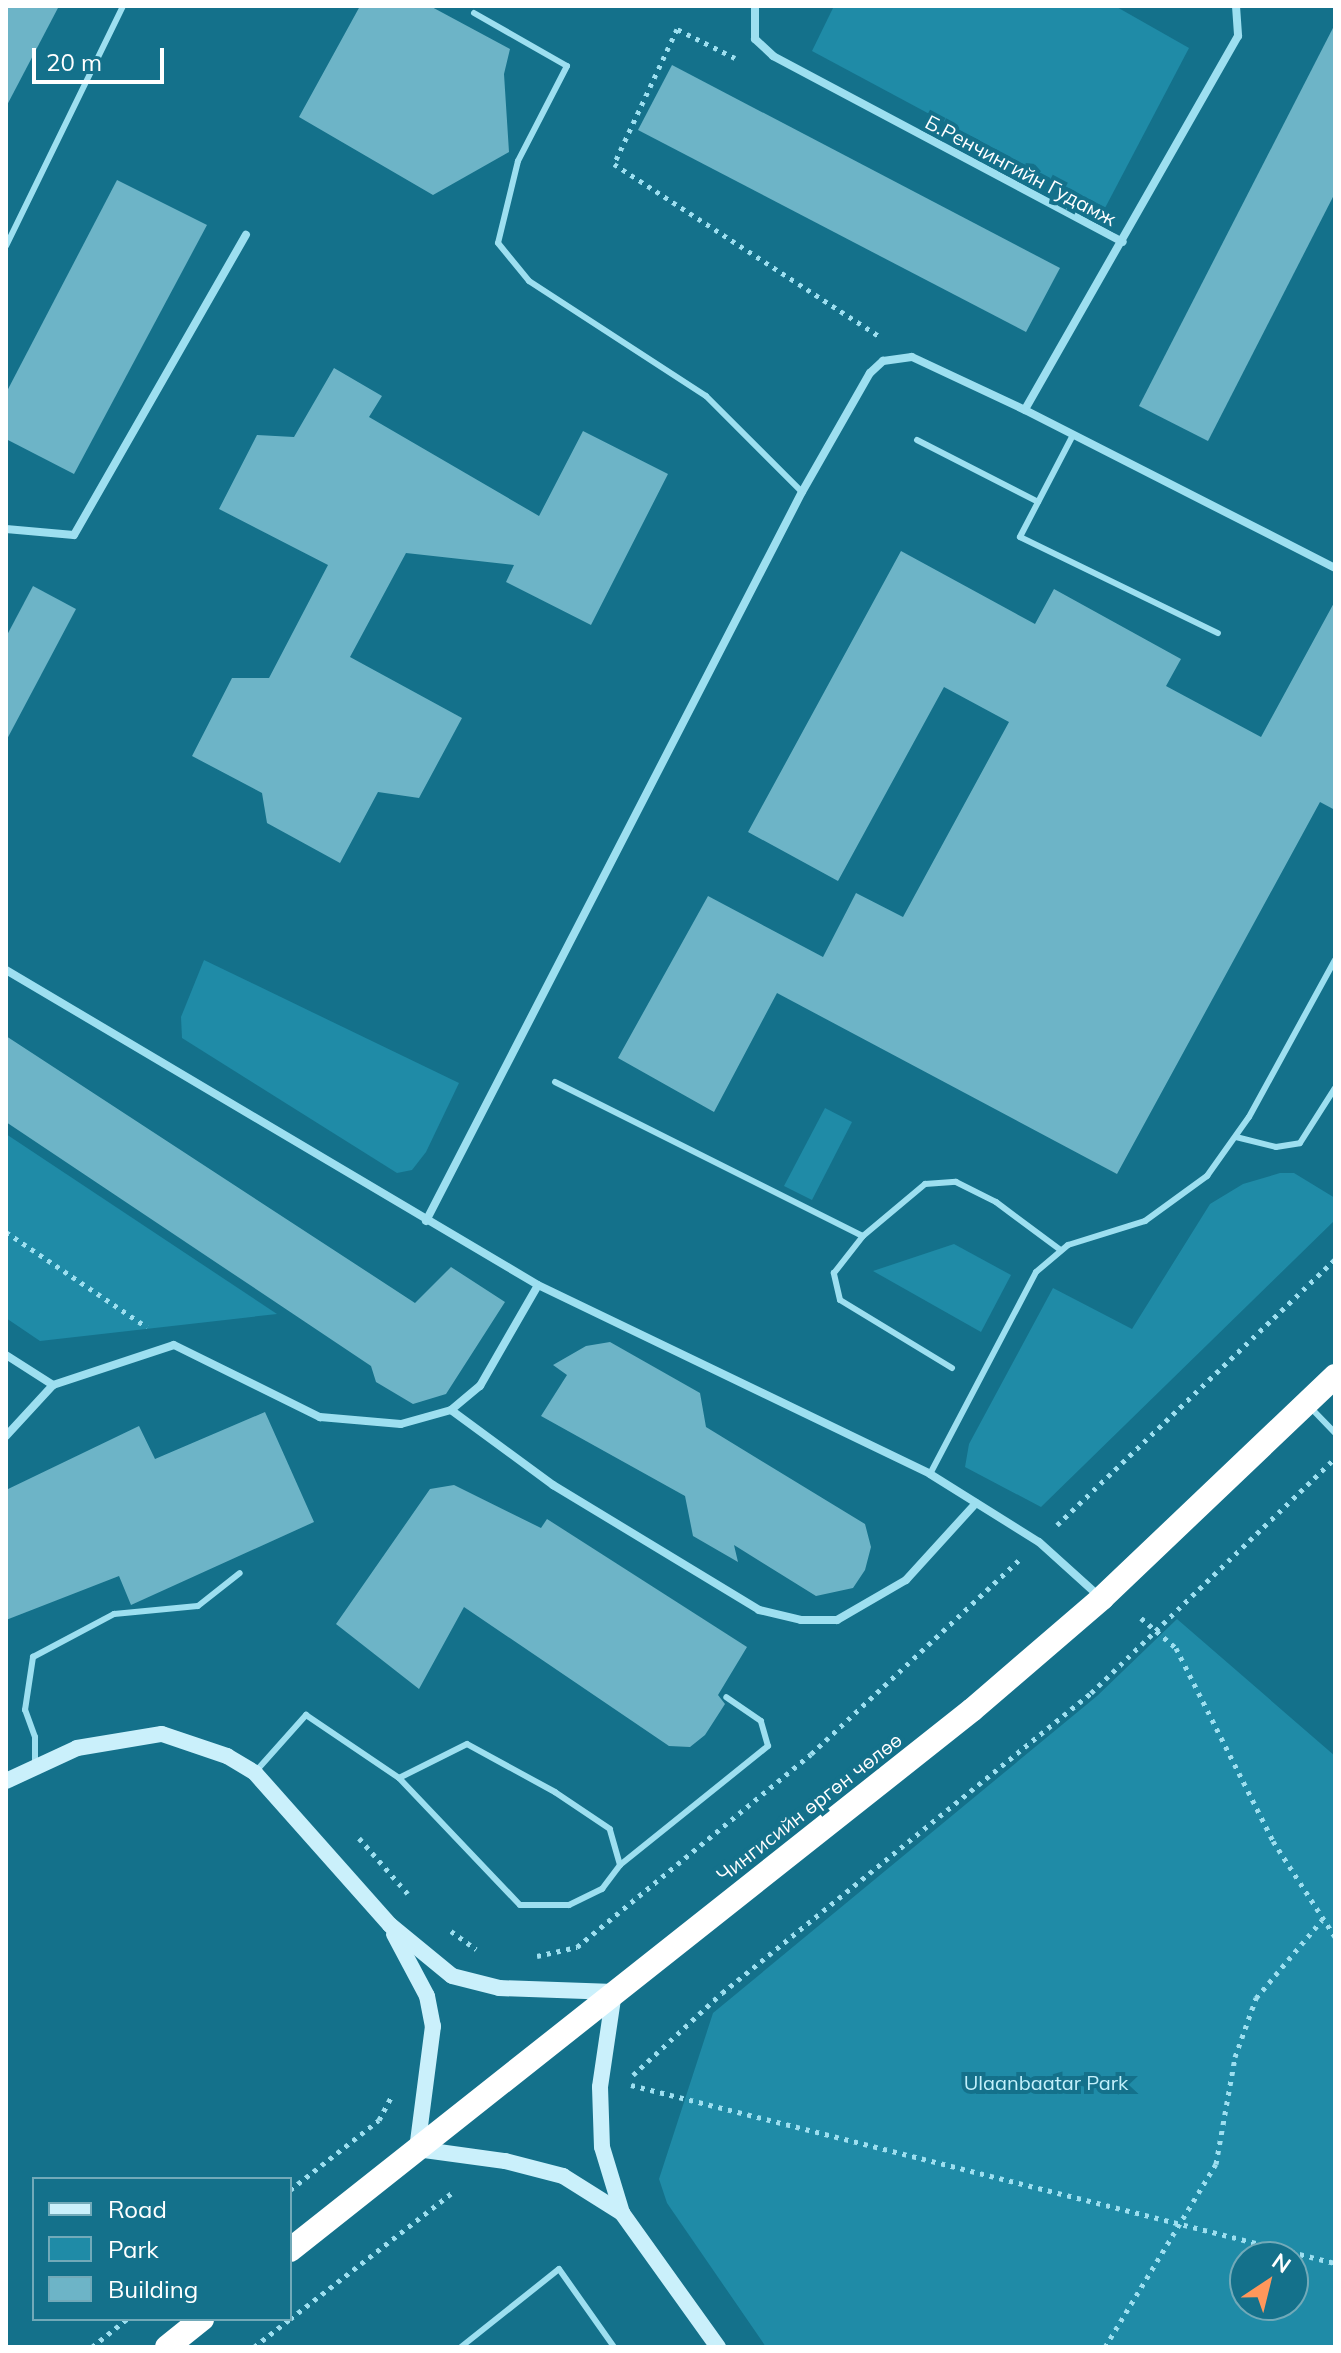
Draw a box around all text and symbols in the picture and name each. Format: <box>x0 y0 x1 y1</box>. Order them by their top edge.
scale bar <box>36 32 168 82</box>
text: 20 m <box>46 47 102 77</box>
street label: Б.Ренчингийн Гудамж <box>921 109 1121 231</box>
street label: Чингисийн өргөн чөлөө <box>711 1727 907 1887</box>
park label: Ulaanbaatar Park <box>964 2070 1128 2094</box>
legend <box>32 2177 292 2321</box>
text: Road <box>108 2194 167 2224</box>
text: Park <box>108 2234 159 2264</box>
north arrow <box>1229 2241 1309 2321</box>
text: N <box>1267 2247 1296 2279</box>
text: Building <box>108 2274 198 2304</box>

